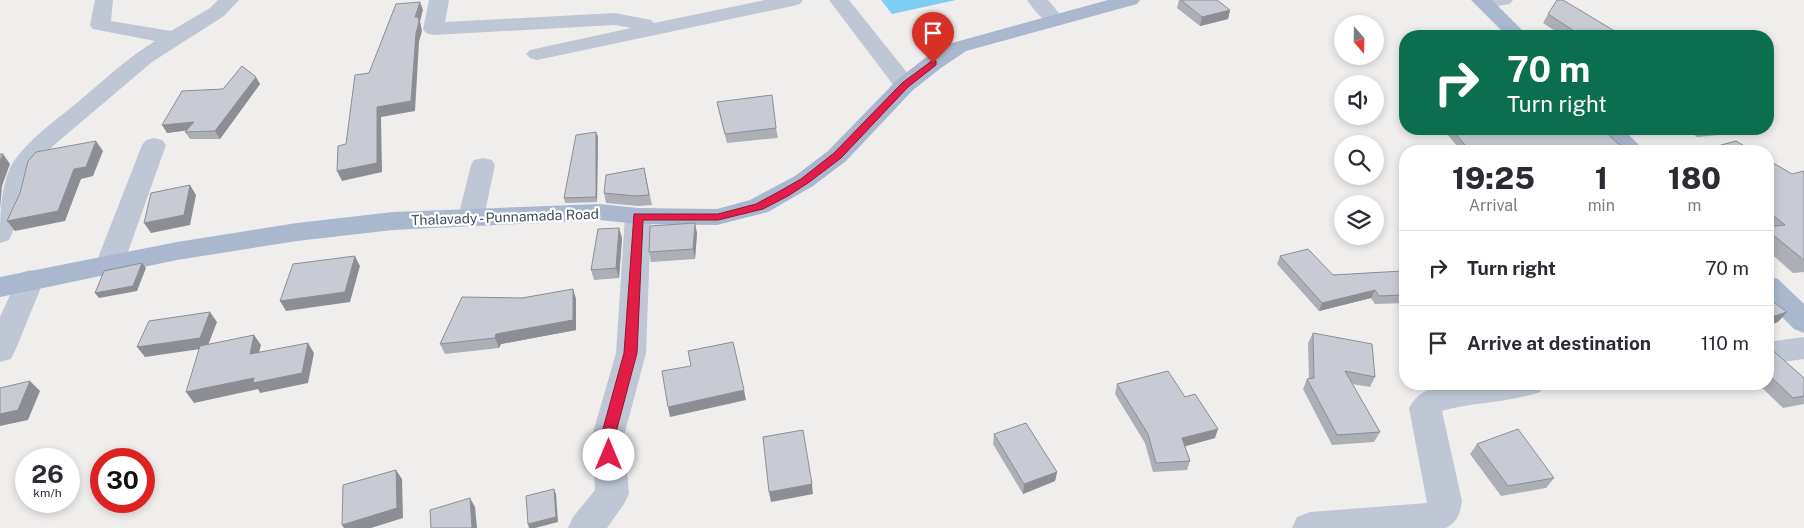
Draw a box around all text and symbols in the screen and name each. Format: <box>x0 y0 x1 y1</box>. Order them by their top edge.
pin <box>912 12 954 63</box>
north arrow <box>1334 15 1384 65</box>
map controls <box>1334 15 1384 245</box>
icon: arrive <box>919 19 947 47</box>
text: 70 m <box>1507 49 1590 90</box>
icon: right <box>1424 50 1489 115</box>
button: sound <box>1334 75 1384 125</box>
text: Turn right <box>1507 91 1607 117</box>
button: search <box>1334 135 1384 185</box>
text: 19:25 <box>1452 160 1535 196</box>
text: 1 <box>1595 160 1608 196</box>
text: 180 <box>1668 160 1721 196</box>
button: layers <box>1334 195 1384 245</box>
text: Arrival <box>1469 196 1518 215</box>
text: min <box>1588 196 1615 215</box>
text: m <box>1688 196 1701 215</box>
street label: Thalavady - Punnamada Road <box>411 206 599 228</box>
icon: right <box>1424 254 1452 282</box>
text: Turn right <box>1467 257 1556 279</box>
text: 70 m <box>1705 257 1749 279</box>
icon: arrive <box>1424 329 1452 357</box>
text: Arrive at destination <box>1467 332 1651 354</box>
text: 110 m <box>1701 332 1749 354</box>
position arrow <box>582 428 634 480</box>
speed limit sign: 30 <box>90 448 155 513</box>
text: 26 <box>31 459 64 489</box>
text: km/h <box>33 486 62 500</box>

